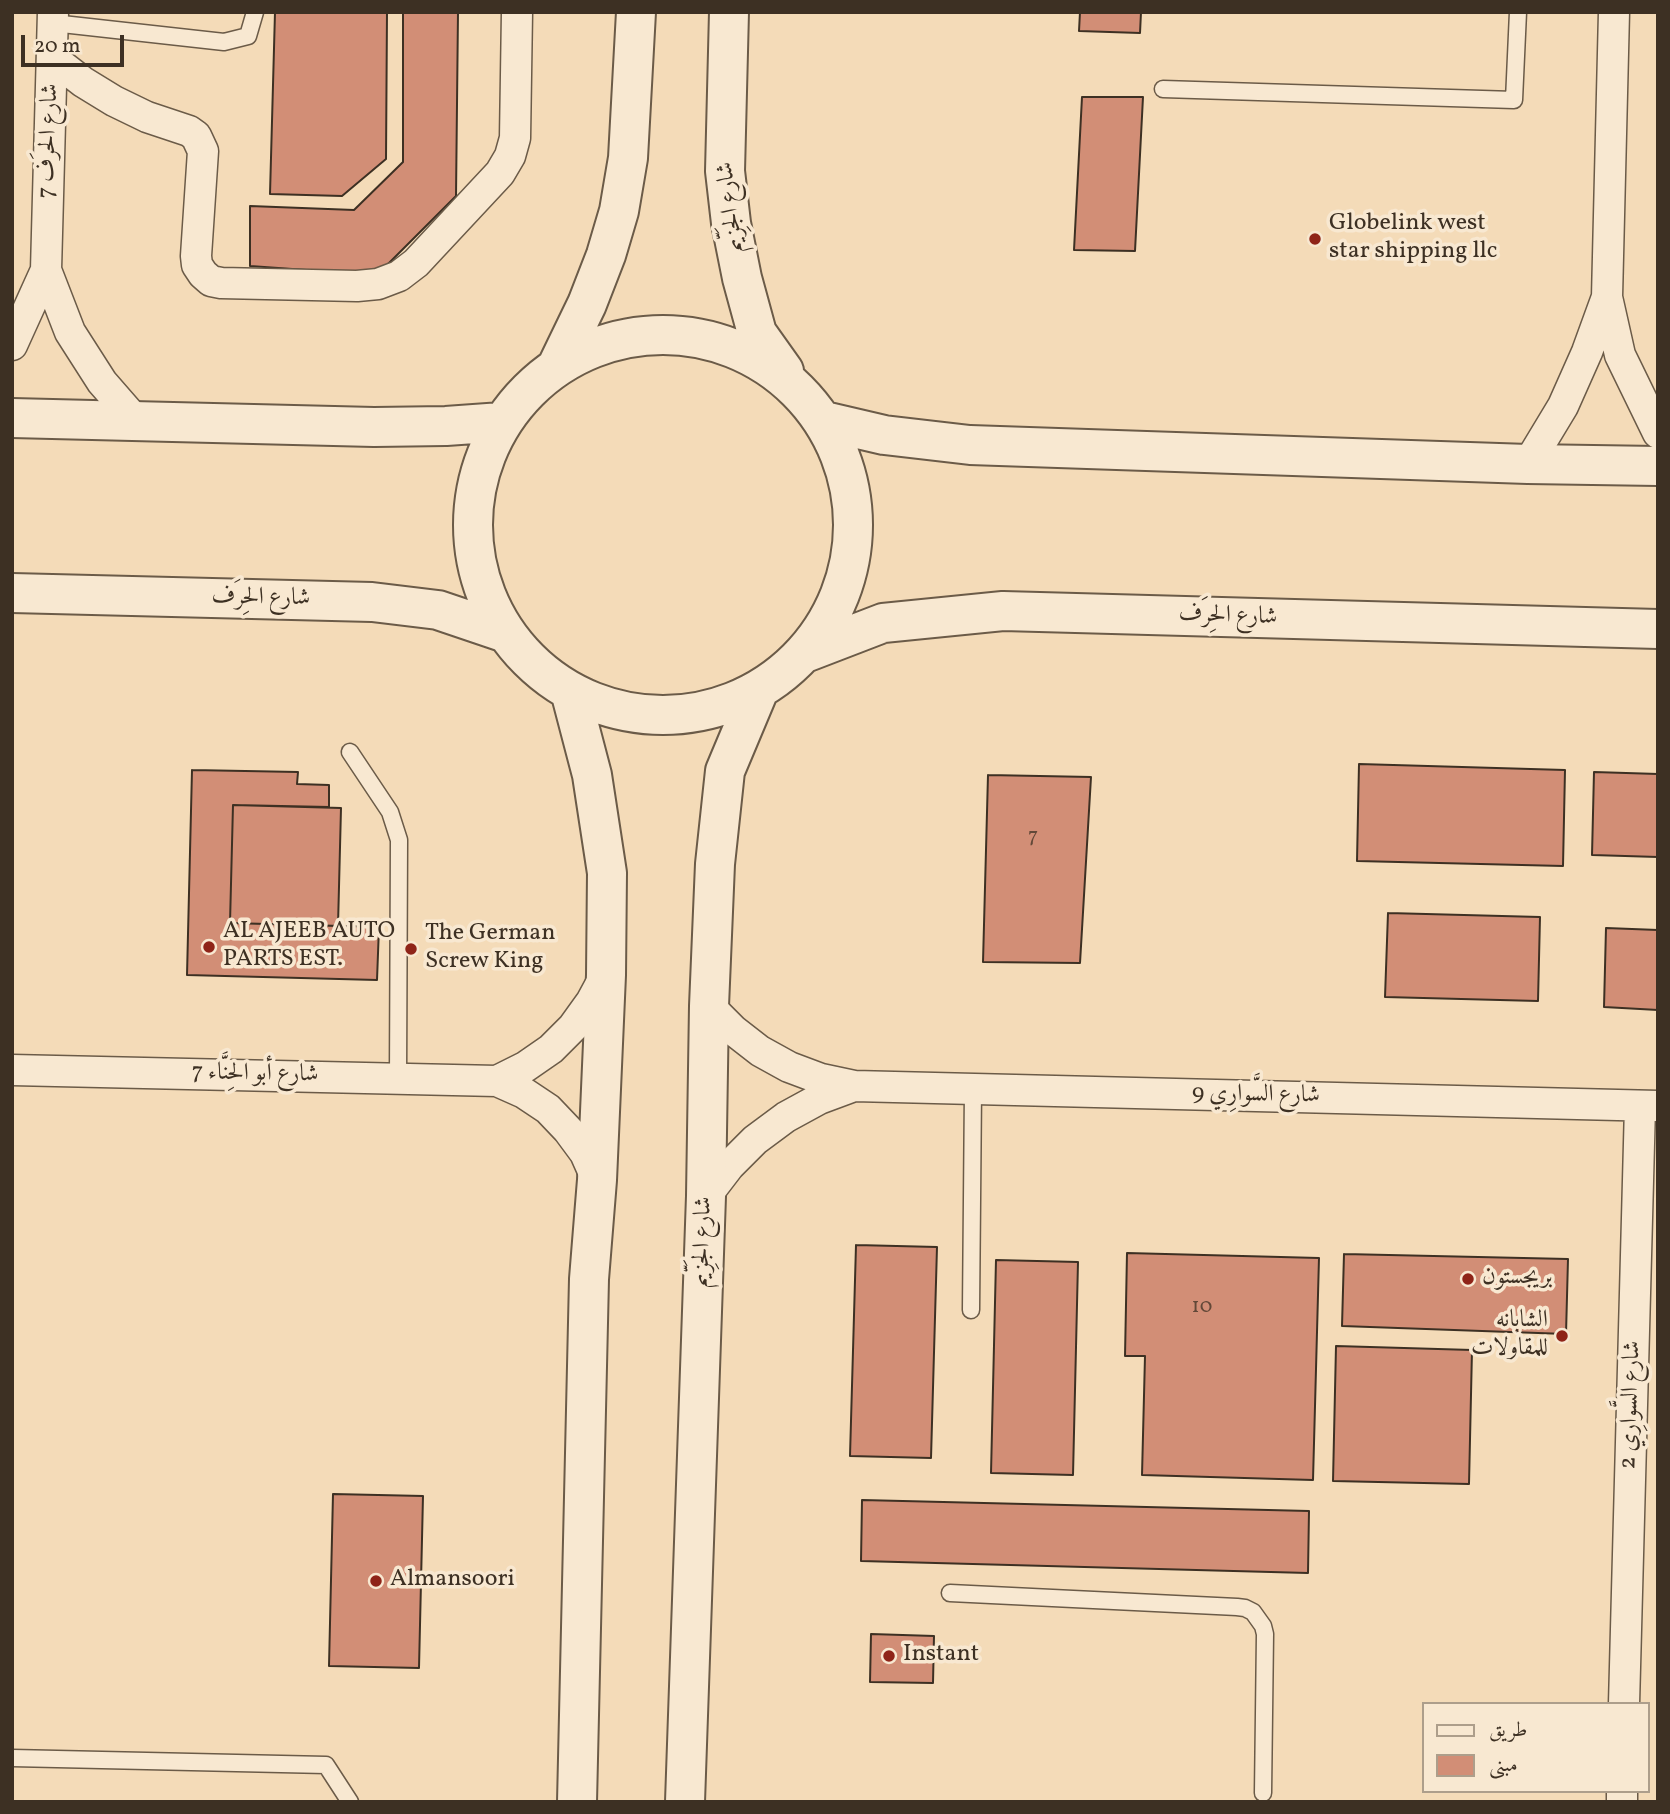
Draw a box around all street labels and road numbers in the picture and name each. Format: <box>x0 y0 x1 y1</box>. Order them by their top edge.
street label: شارع الحرَف 7 <box>34 83 66 199</box>
street label: شارع الجَزِّيم <box>712 160 752 254</box>
street label: شارع الحِرَف <box>211 584 311 614</box>
street label: شارع الحِرَف <box>1178 601 1278 633</box>
street label: شارع أبو الحِنَّاء 7 <box>191 1059 319 1091</box>
street label: شارع السَّوارِي 9 <box>1192 1080 1320 1112</box>
street label: شارع الجَزِّيم <box>688 1196 720 1288</box>
street label: شارع السَّوارِي 2 <box>1615 1340 1649 1470</box>

